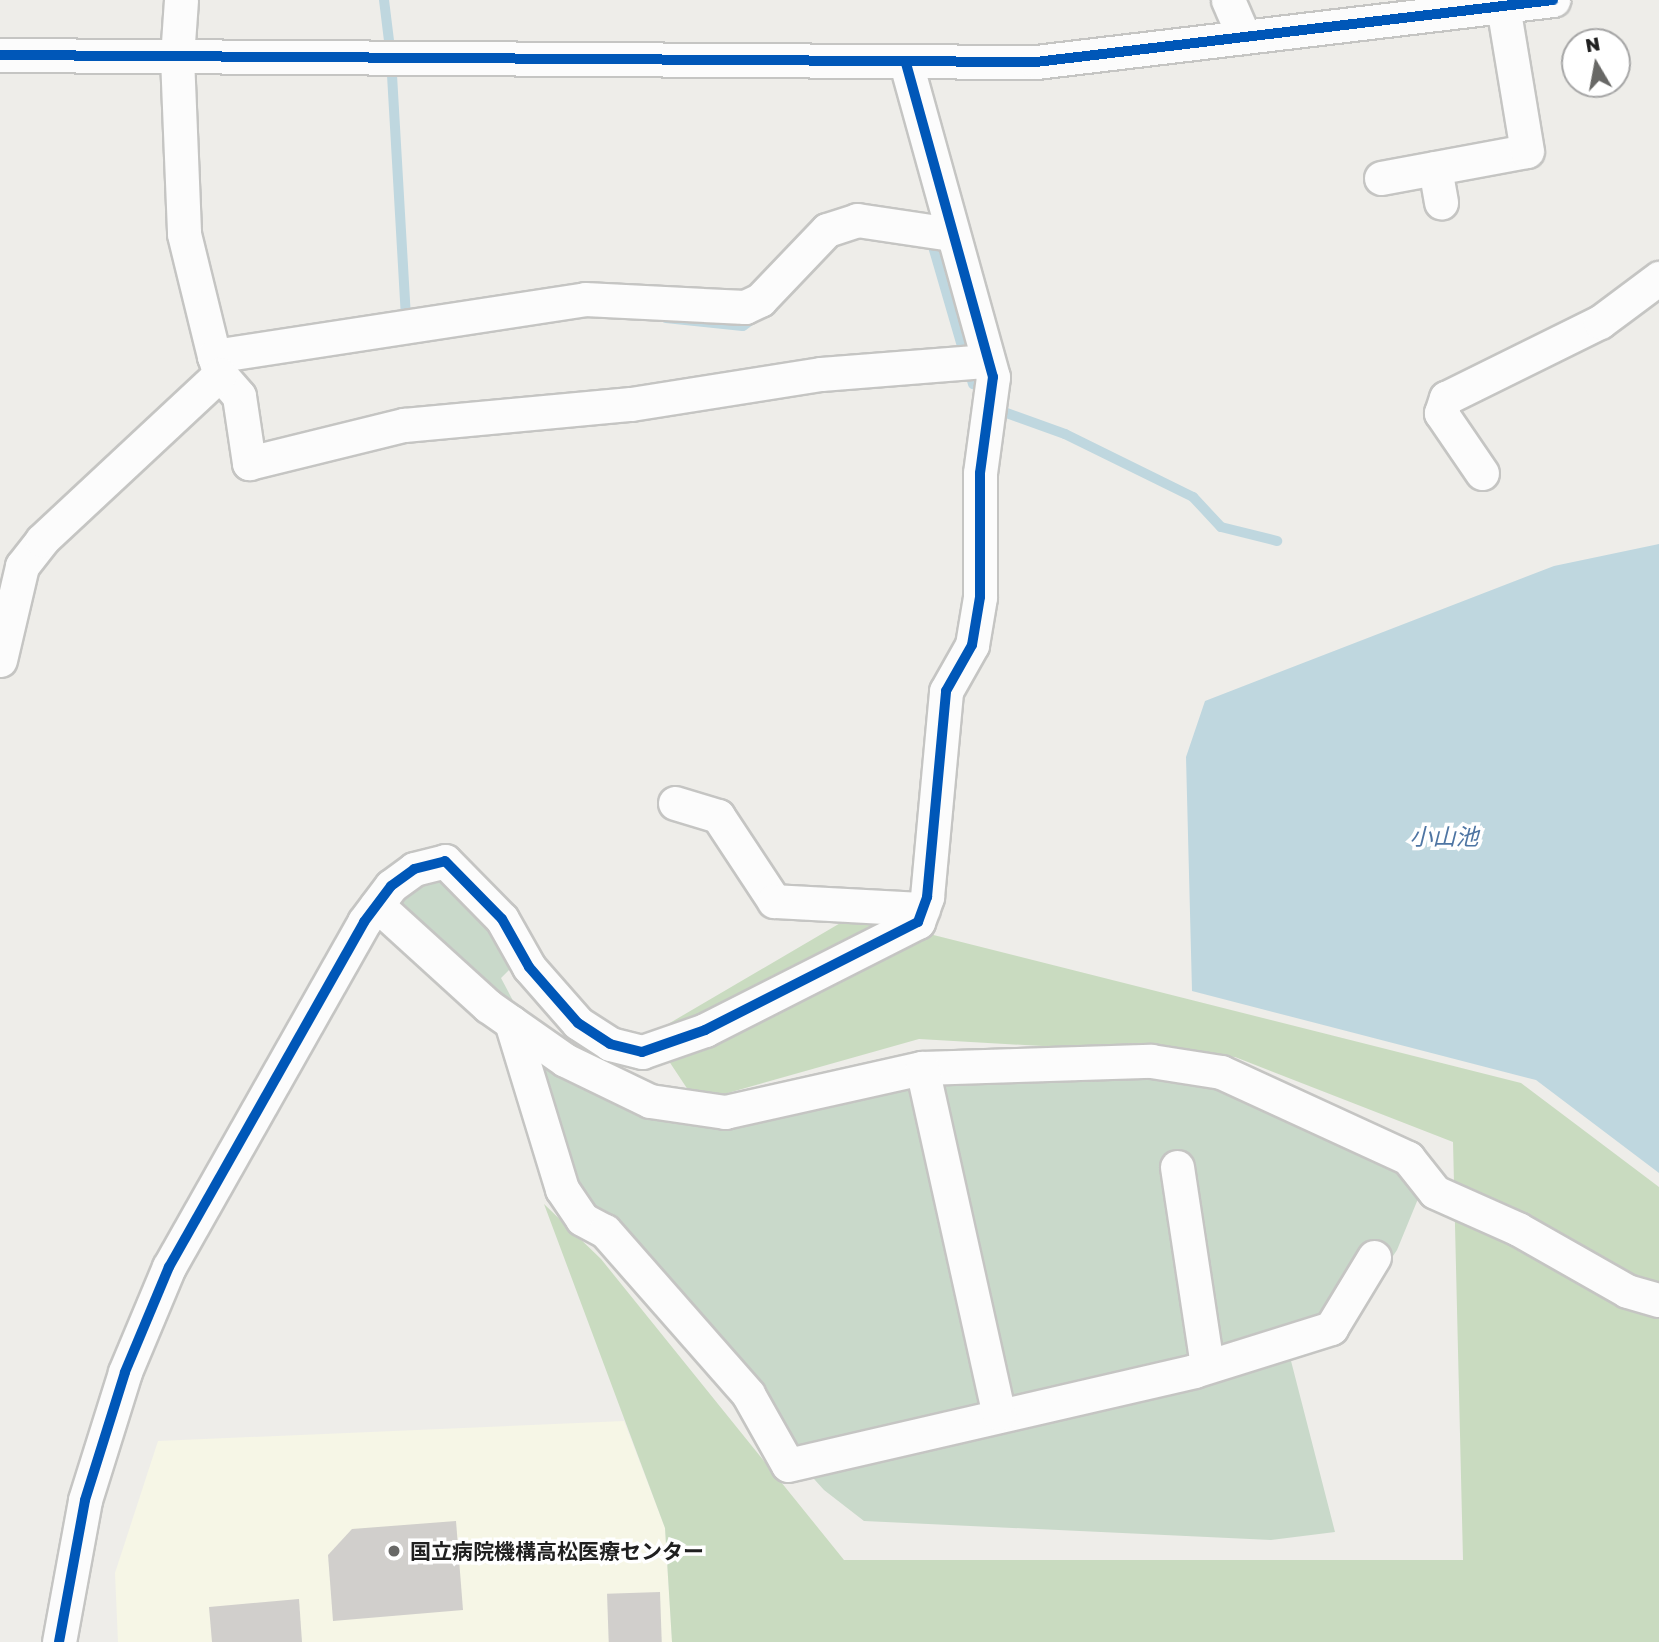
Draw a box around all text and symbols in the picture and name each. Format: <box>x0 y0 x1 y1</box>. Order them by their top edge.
north arrow <box>1561 28 1631 98</box>
text: N <box>1583 31 1602 56</box>
water label: 小山池 <box>1410 822 1478 850</box>
place label: 国立病院機構高松医療センター <box>410 1538 704 1564</box>
marker: 国立病院機構高松医療センター <box>384 1541 404 1561</box>

